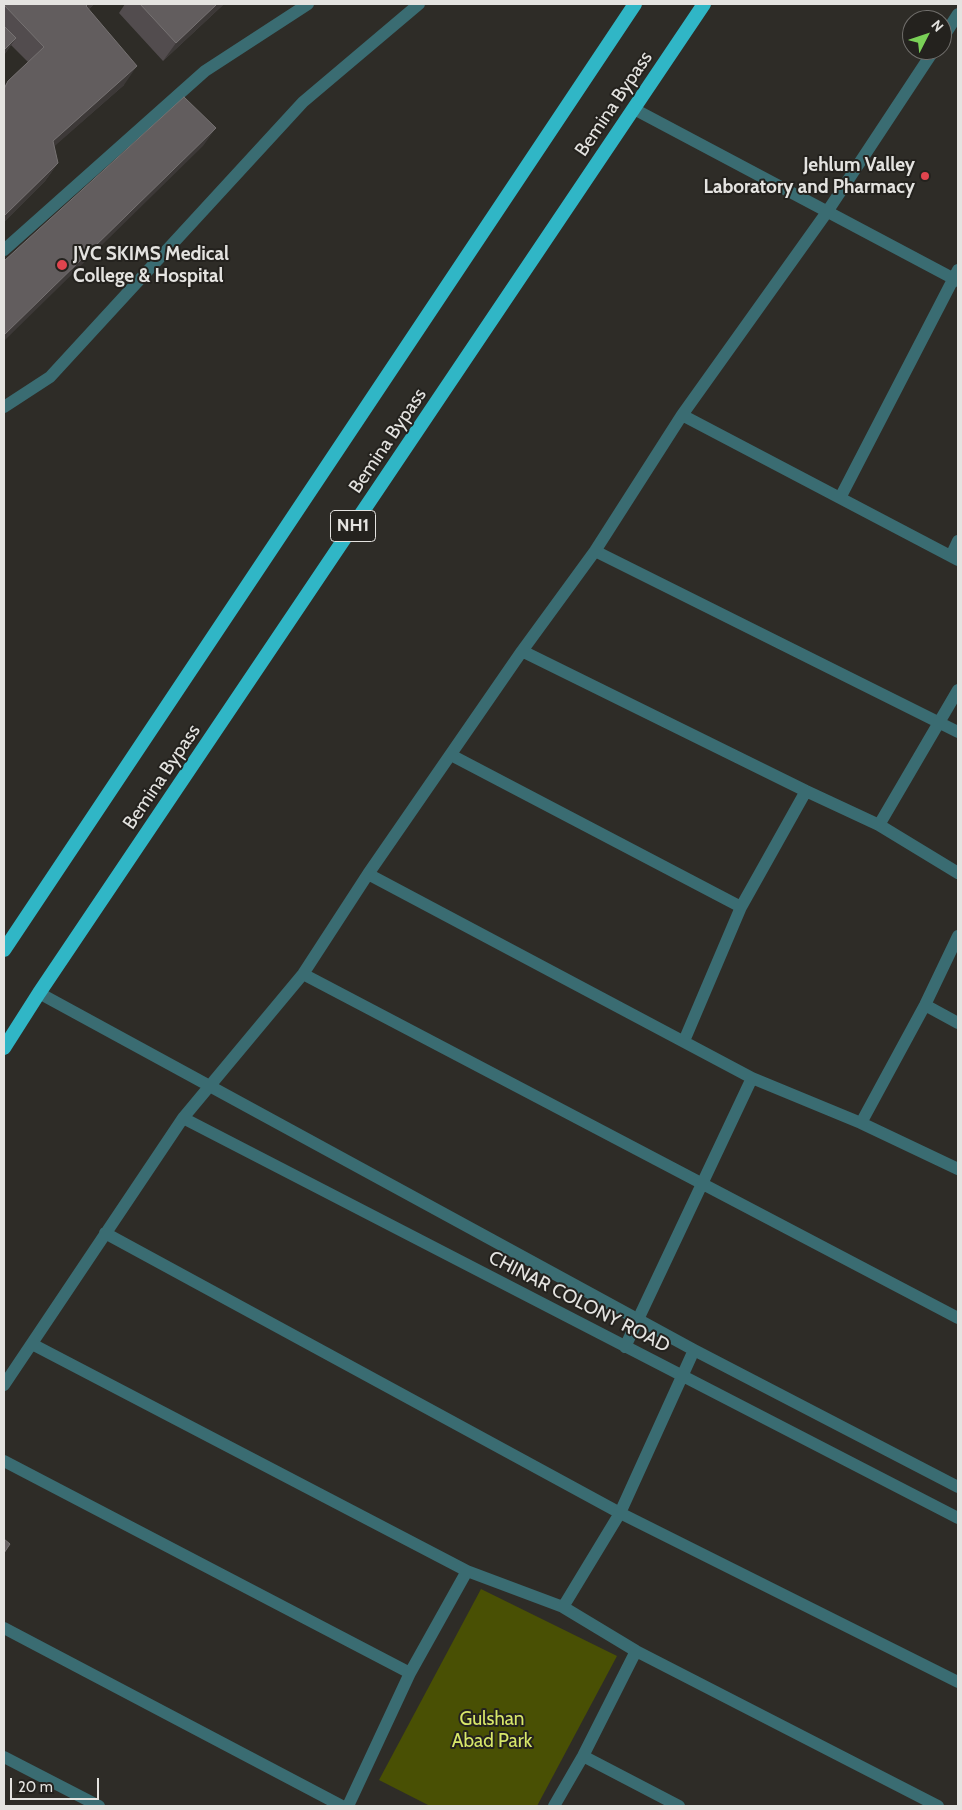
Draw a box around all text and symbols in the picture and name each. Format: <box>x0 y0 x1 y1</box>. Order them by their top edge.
north arrow <box>902 10 952 60</box>
text: N <box>928 16 948 35</box>
street label: Bemina Bypass <box>571 47 657 161</box>
place label: Jehlum Valley Laboratory and Pharmacy <box>703 154 915 198</box>
marker: Jehlum Valley Laboratory and Pharmacy <box>919 170 931 182</box>
place label: JVC SKIMS Medical College & Hospital <box>73 243 229 287</box>
marker: JVC SKIMS Medical College & Hospital <box>55 258 69 272</box>
street label: Bemina Bypass <box>345 384 431 498</box>
road number: NH1 <box>330 511 376 542</box>
street label: Bemina Bypass <box>119 720 205 834</box>
street label: CHINAR COLONY ROAD <box>485 1246 673 1358</box>
park label: Gulshan Abad Park <box>452 1708 532 1752</box>
scale bar <box>12 1768 101 1800</box>
text: 20 m <box>18 1778 53 1796</box>

